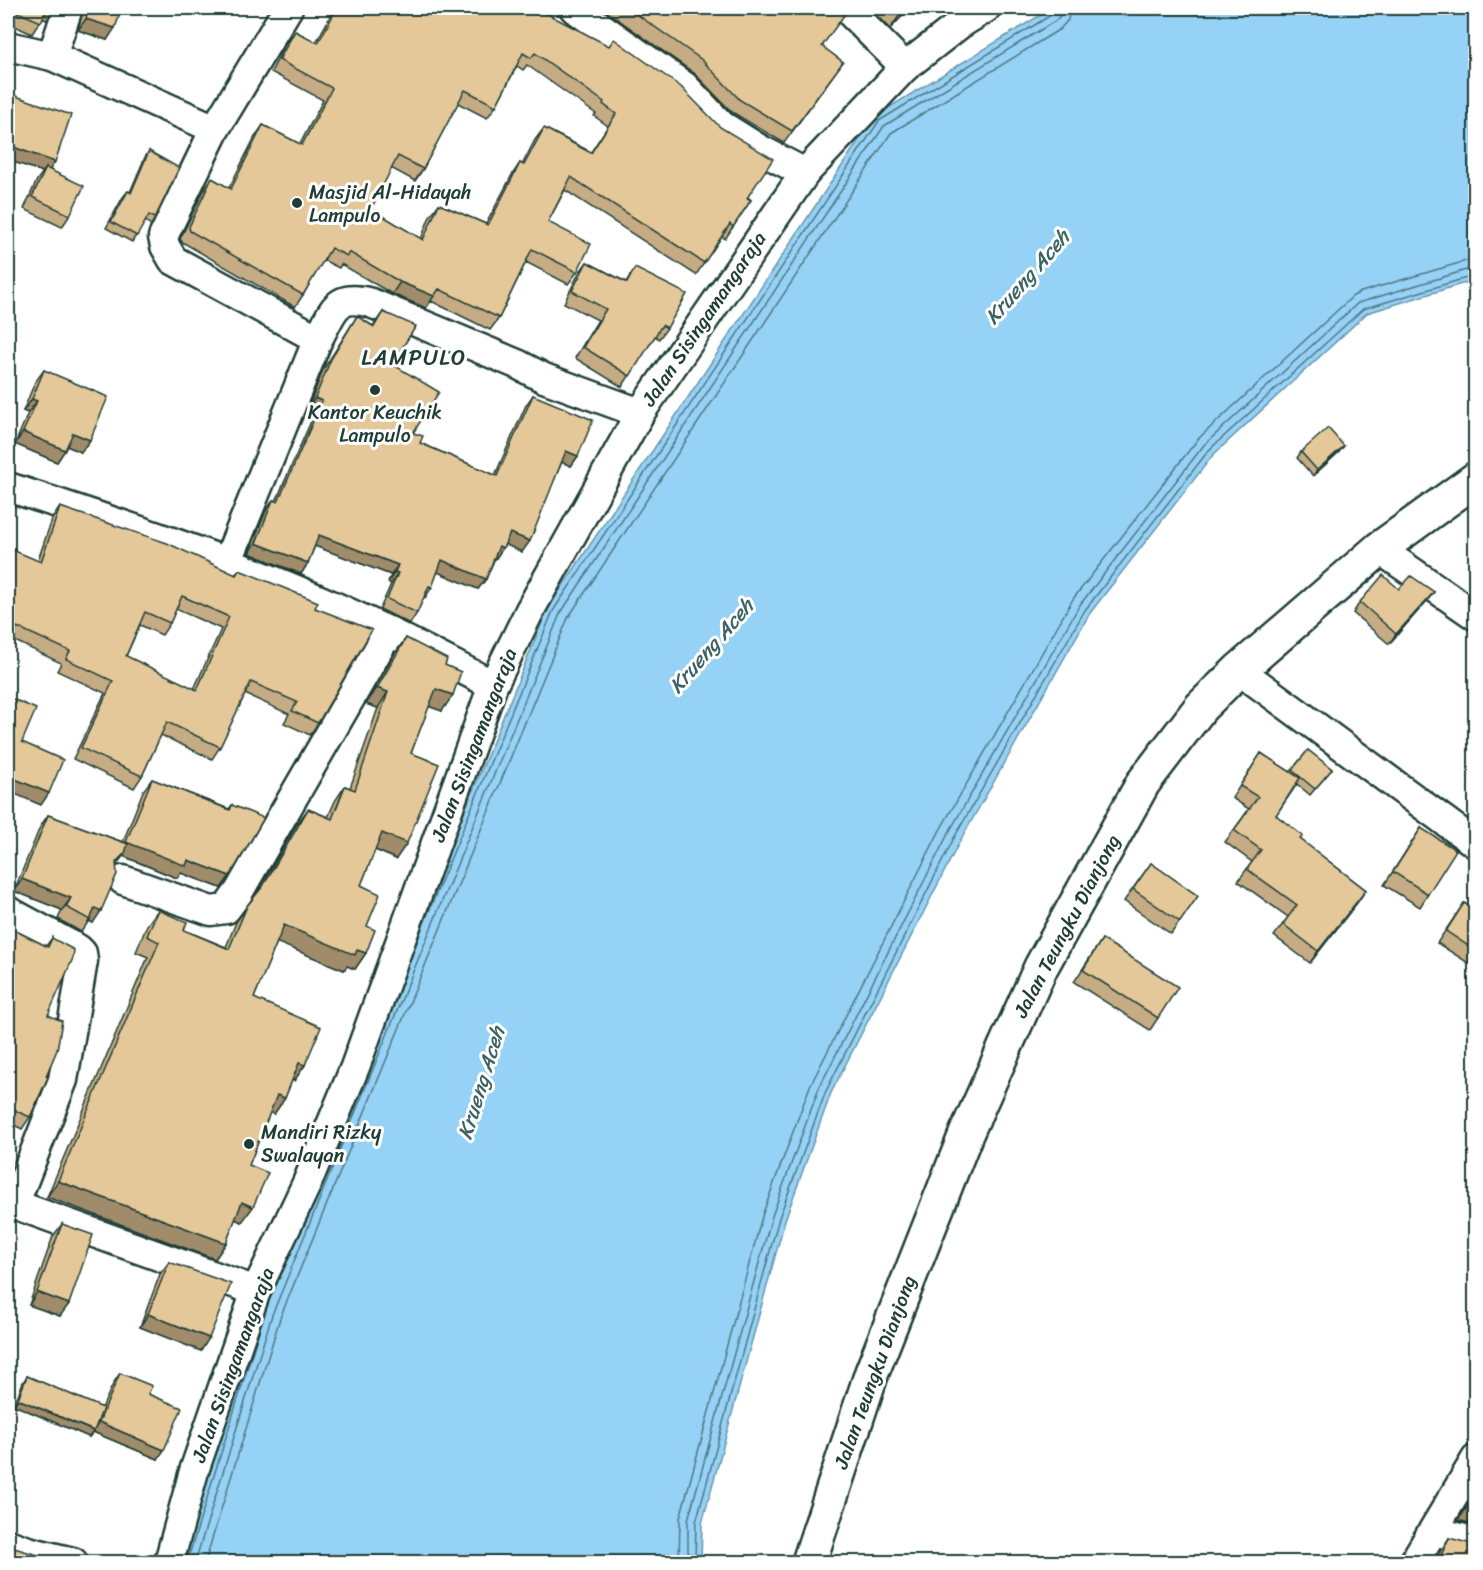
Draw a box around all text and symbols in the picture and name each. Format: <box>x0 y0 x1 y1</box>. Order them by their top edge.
place label: Masjid Al-Hidayah Lampulo <box>309 175 471 233</box>
marker: Masjid Al-Hidayah Lampulo <box>290 196 304 210</box>
water label: Krueng Aceh <box>975 219 1081 333</box>
street label: Jalan Sisingamangaraja <box>632 224 776 415</box>
district label: LAMPULO <box>361 338 467 377</box>
marker: Kantor Keuchik Lampulo <box>368 383 382 397</box>
place label: Kantor Keuchik Lampulo <box>308 395 442 453</box>
water label: Krueng Aceh <box>659 588 765 702</box>
street label: Jalan Sisingamangaraja <box>421 643 527 848</box>
street label: Jalan Teungku Dianjong <box>1003 828 1130 1025</box>
water label: Krueng Aceh <box>446 1020 517 1144</box>
place label: Mandiri Rizky Swalayan <box>261 1115 382 1173</box>
marker: Mandiri Rizky Swalayan <box>242 1137 256 1151</box>
street label: Jalan Sisingamangaraja <box>181 1263 284 1468</box>
street label: Jalan Teungku Dianjong <box>823 1270 926 1475</box>

